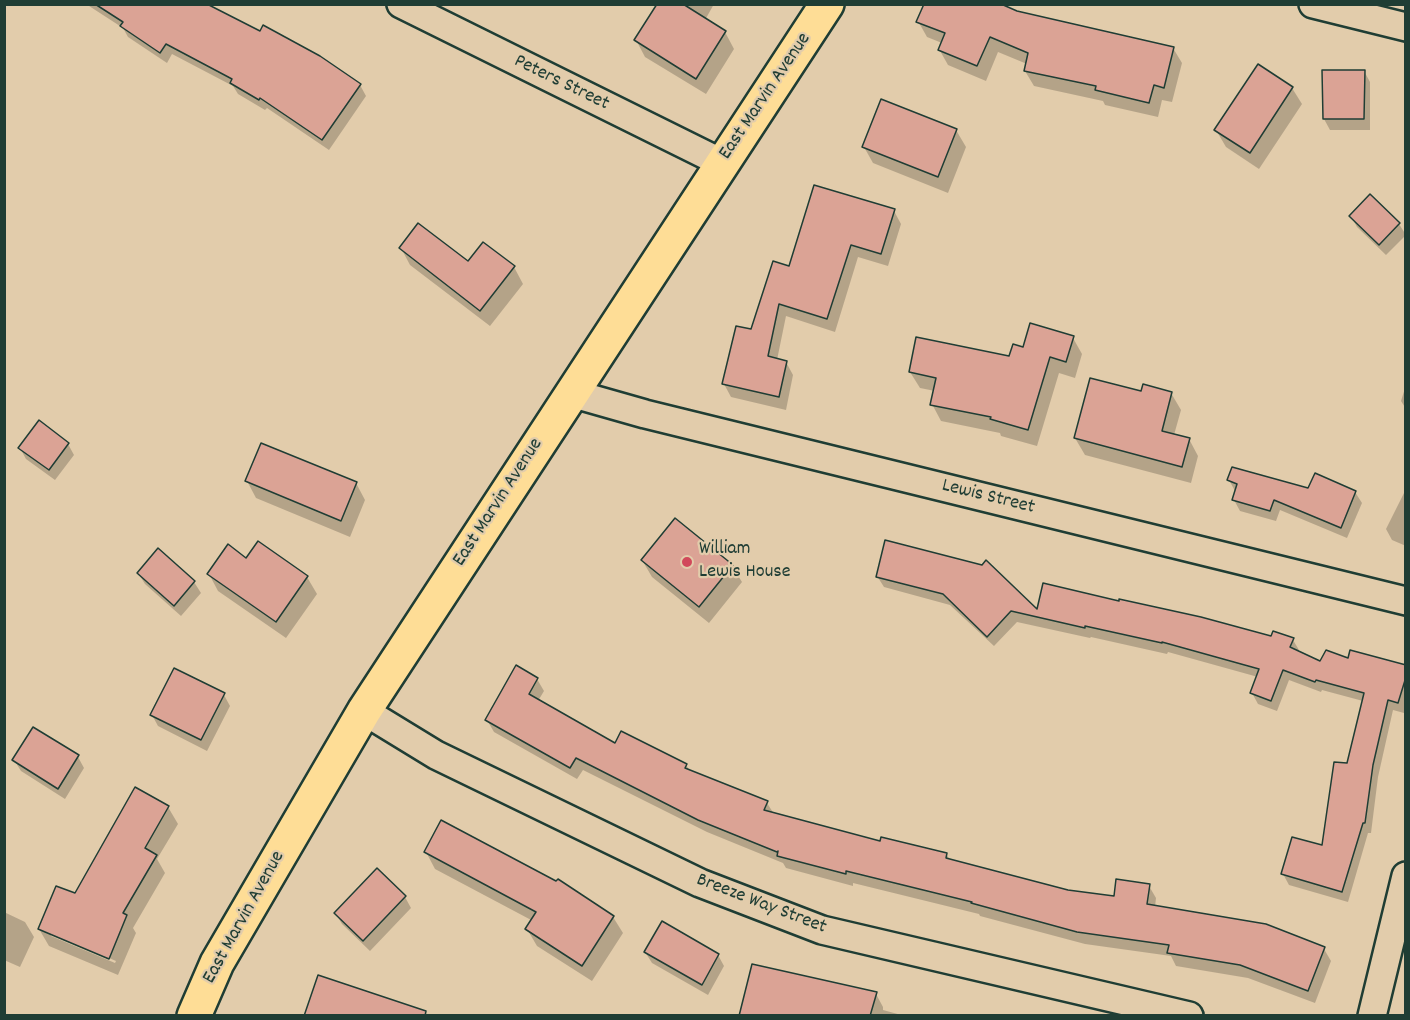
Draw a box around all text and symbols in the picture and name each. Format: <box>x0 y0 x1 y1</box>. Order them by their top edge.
street label: East Marvin Avenue <box>715 29 817 165</box>
street label: Peters Street <box>509 51 613 117</box>
street label: East Marvin Avenue <box>449 434 549 572</box>
street label: Lewis Street <box>939 475 1037 521</box>
place label: William Lewis House <box>699 538 790 585</box>
marker: William Lewis House <box>680 555 694 569</box>
street label: East Marvin Avenue <box>199 848 291 988</box>
street label: Breeze Way Street <box>692 869 830 941</box>

